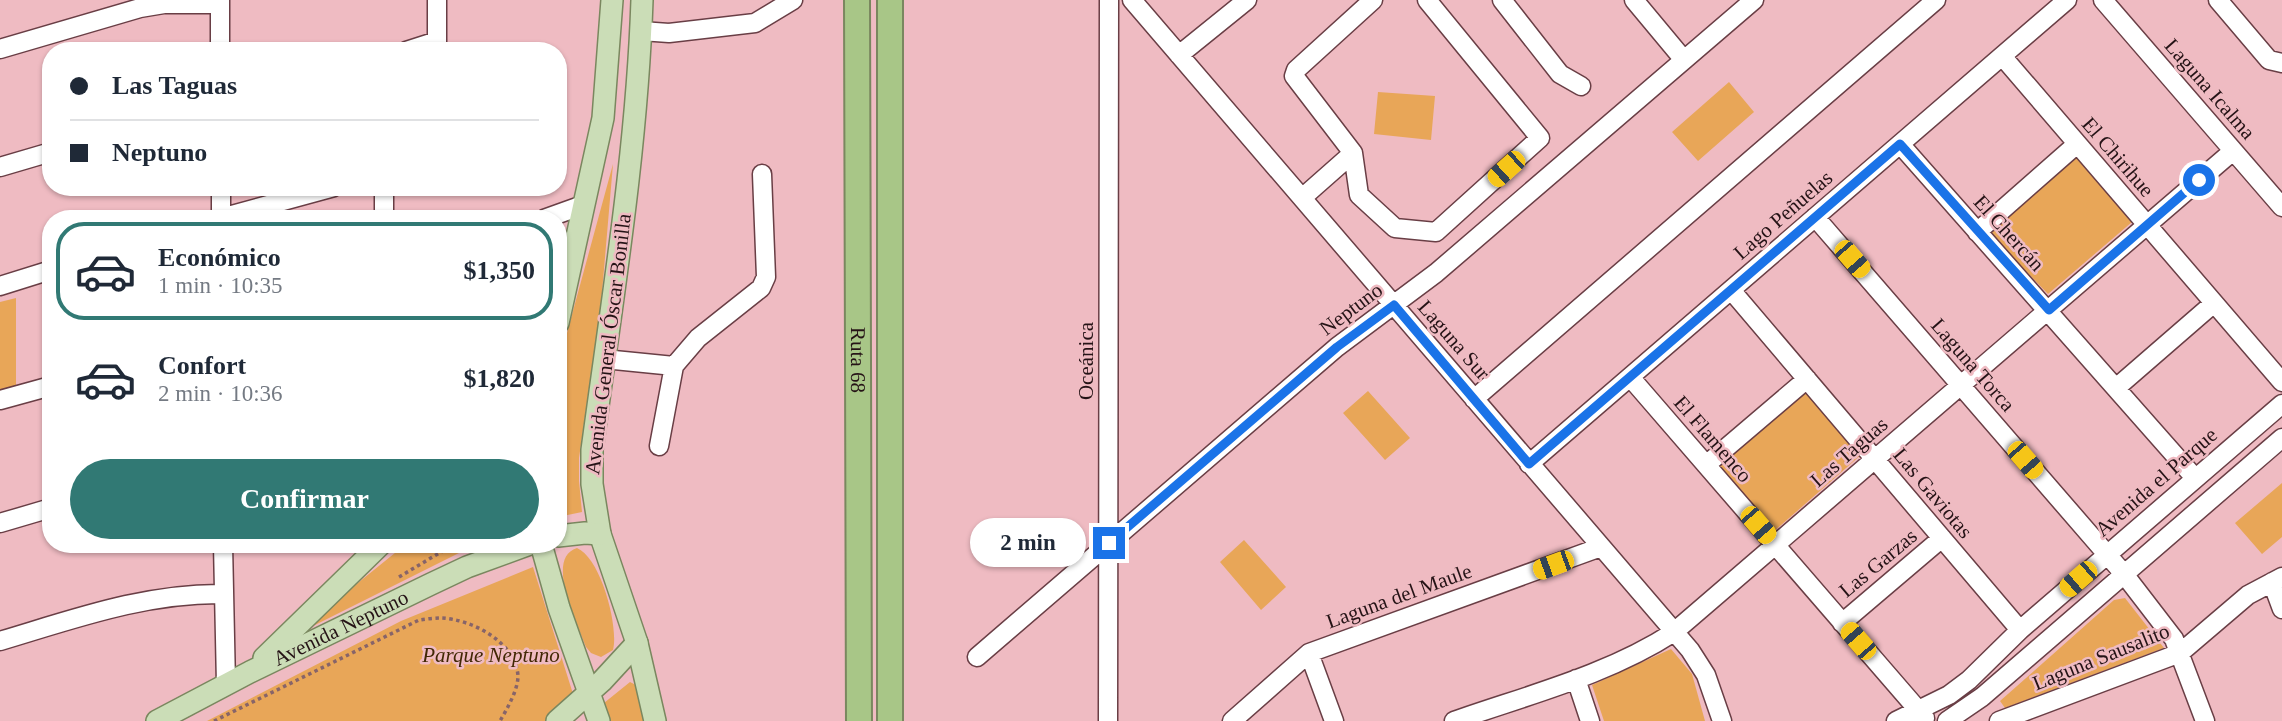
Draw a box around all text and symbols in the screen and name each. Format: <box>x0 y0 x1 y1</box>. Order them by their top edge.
street label: Laguna Icalma <box>2160 34 2261 145</box>
text: Las Taguas <box>112 71 237 100</box>
street label: El Chirihue <box>2077 112 2159 202</box>
text: Neptuno <box>112 138 207 167</box>
car <box>1484 147 1529 191</box>
route start <box>2183 164 2215 196</box>
street label: Lago Peñuelas <box>1729 166 1837 264</box>
street label: El Chercán <box>1969 190 2050 276</box>
street label: Avenida General Óscar Bonilla <box>580 212 636 476</box>
car <box>1831 236 1874 282</box>
icon: car <box>74 240 137 303</box>
text: Económico <box>158 243 281 272</box>
text: $1,350 <box>464 256 535 285</box>
text: 1 min · 10:35 <box>158 273 283 298</box>
street label: Neptuno <box>1315 278 1387 340</box>
street label: Laguna Sur <box>1413 295 1495 385</box>
street label: Laguna Torca <box>1926 314 2020 417</box>
street label: Oceánica <box>1074 321 1098 400</box>
street label: Ruta 68 <box>846 327 870 393</box>
icon: car <box>74 348 137 411</box>
text: Confort <box>158 351 246 380</box>
text: $1,820 <box>464 364 535 393</box>
text: 2 min · 10:36 <box>158 381 283 406</box>
street label: El Flamenco <box>1669 391 1757 487</box>
street label: Las Taguas <box>1806 412 1892 492</box>
street label: Avenida el Parque <box>2090 423 2222 541</box>
car <box>2004 437 2047 483</box>
street label: Las Gaviotas <box>1888 443 1978 543</box>
button: Confirmar <box>70 459 539 539</box>
car <box>1737 502 1780 548</box>
callout: 2 min <box>969 518 1084 568</box>
street label: Las Garzas <box>1834 524 1922 602</box>
route end <box>1093 527 1125 559</box>
text: 2 min <box>1000 530 1056 555</box>
car <box>1530 548 1577 582</box>
car <box>2056 557 2101 601</box>
street label: Laguna del Maule <box>1323 559 1475 633</box>
street label: Avenida Neptuno <box>269 585 412 671</box>
car <box>1837 618 1880 664</box>
street label: Laguna Sausalito <box>2029 619 2173 695</box>
park label: Parque Neptuno <box>421 643 560 667</box>

